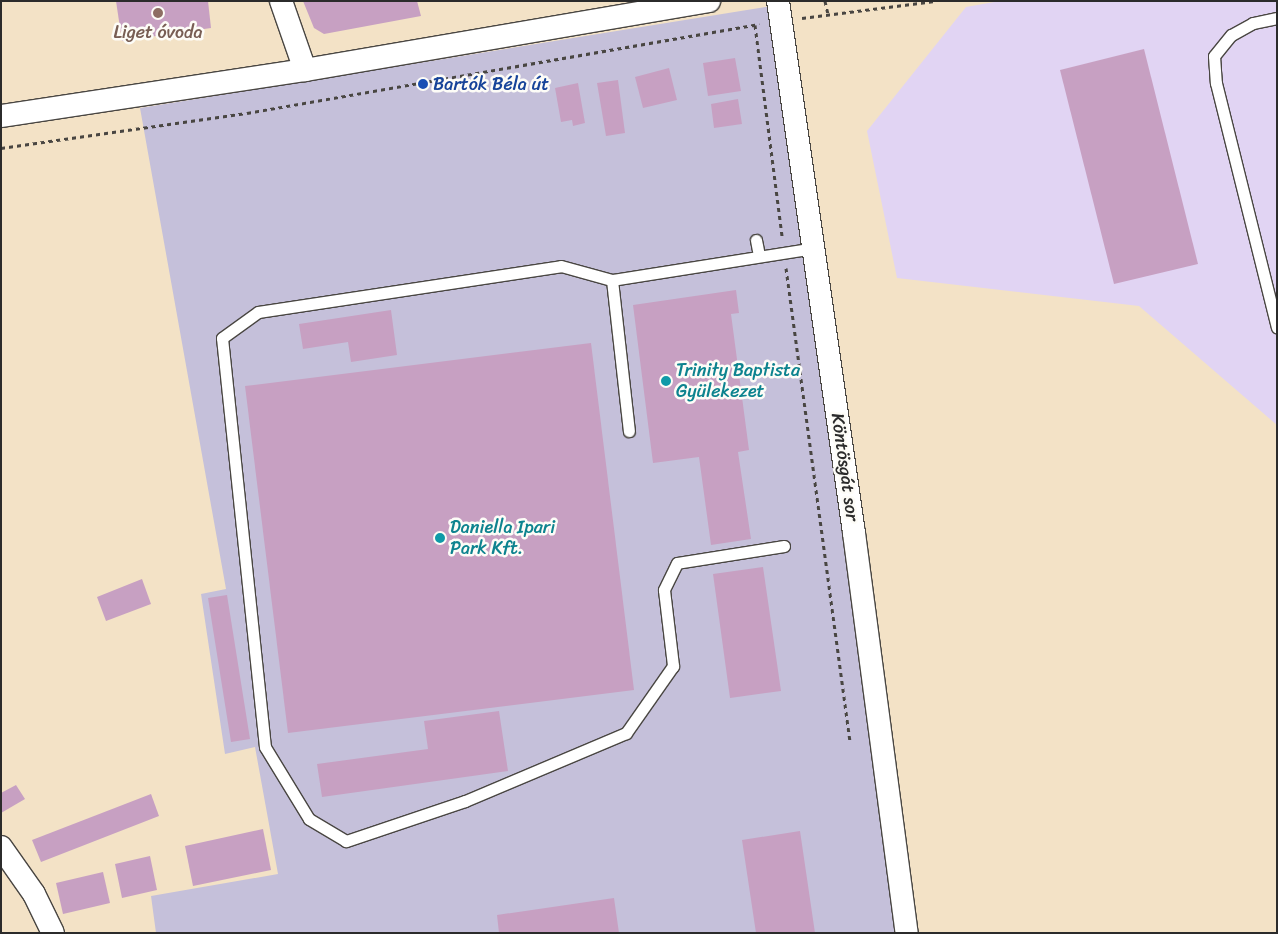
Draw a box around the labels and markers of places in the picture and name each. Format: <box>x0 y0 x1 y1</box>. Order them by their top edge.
marker: Liget óvoda <box>152 7 164 19</box>
place label: Liget óvoda <box>113 21 203 43</box>
place label: Bartók Béla út <box>433 73 549 95</box>
marker: Bartók Béla út <box>417 78 429 90</box>
place label: Trinity Baptista Gyülekezet <box>676 360 800 402</box>
marker: Trinity Baptista Gyülekezet <box>660 375 672 387</box>
place label: Daniella Ipari Park Kft. <box>450 517 555 560</box>
marker: Daniella Ipari Park Kft. <box>434 532 446 544</box>

